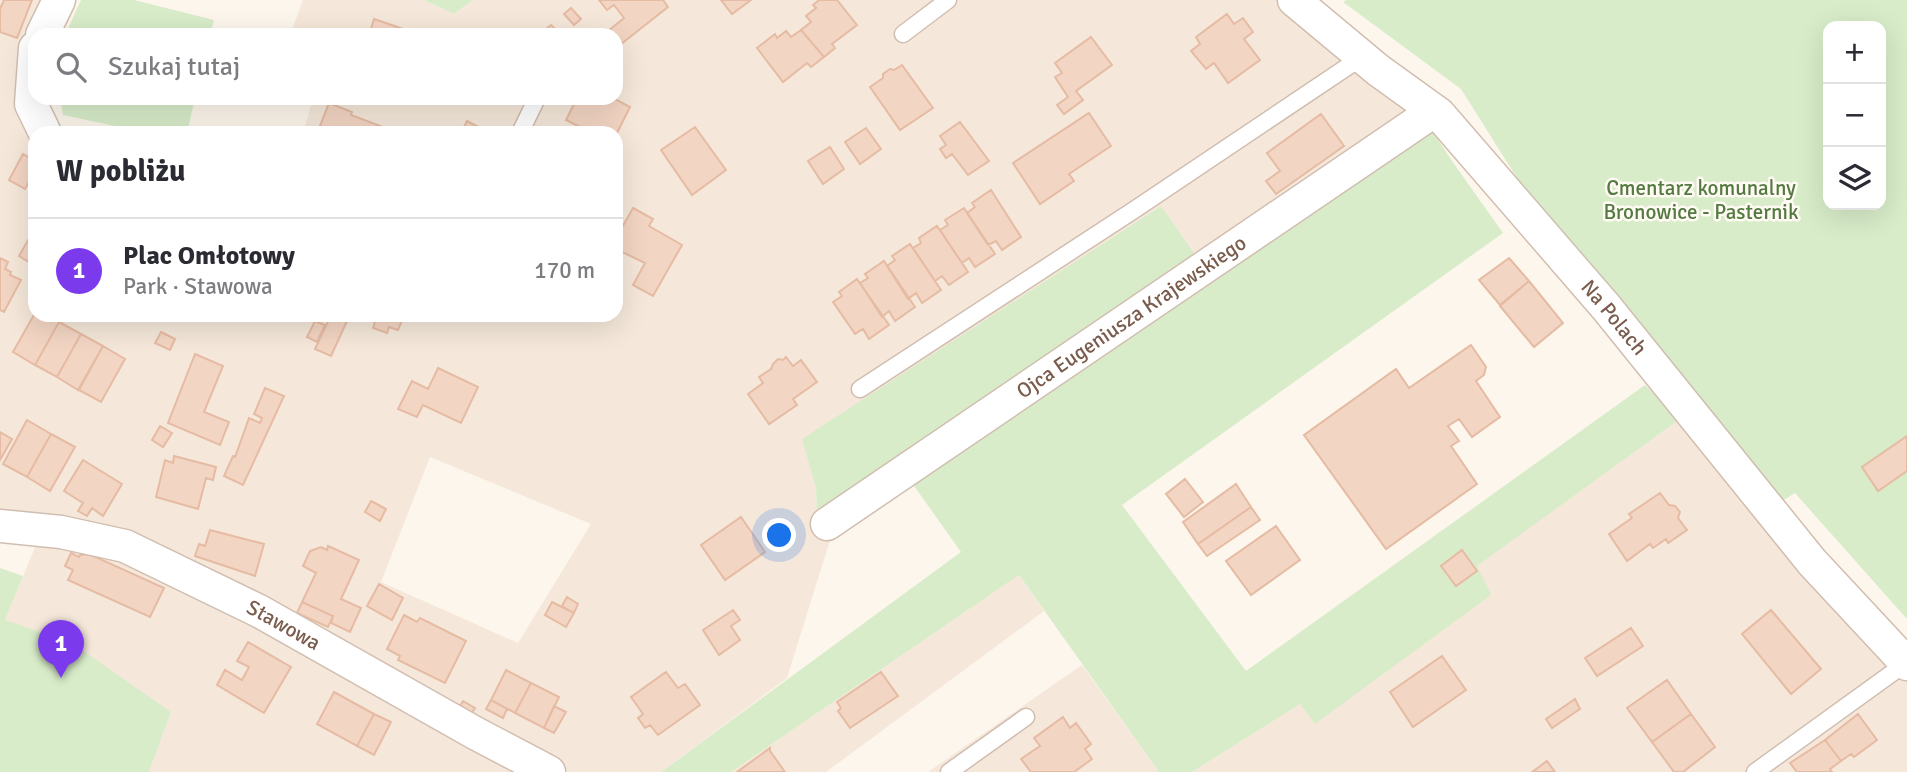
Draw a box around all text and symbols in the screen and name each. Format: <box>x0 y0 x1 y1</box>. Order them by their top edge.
map controls <box>1823 21 1886 210</box>
button: + <box>1823 21 1886 84</box>
search box <box>28 28 623 105</box>
icon: search <box>52 48 90 86</box>
text: Szukaj tutaj <box>108 51 240 83</box>
button: − <box>1823 84 1886 147</box>
button: layers <box>1823 147 1886 210</box>
text: W pobliżu <box>56 153 185 190</box>
park label: Cmentarz komunalny Bronowice - Pasternik <box>1603 175 1799 225</box>
street label: Ojca Eugeniusza Krajewskiego <box>1011 230 1251 404</box>
text: Plac Omłotowy <box>123 240 295 272</box>
text: 1 <box>73 256 85 285</box>
text: 170 m <box>534 256 595 285</box>
text: Park · Stawowa <box>123 272 273 301</box>
street label: Na Polach <box>1575 274 1653 360</box>
your location <box>762 518 796 552</box>
street label: Stawowa <box>242 594 325 656</box>
pin: 1 <box>38 620 84 678</box>

